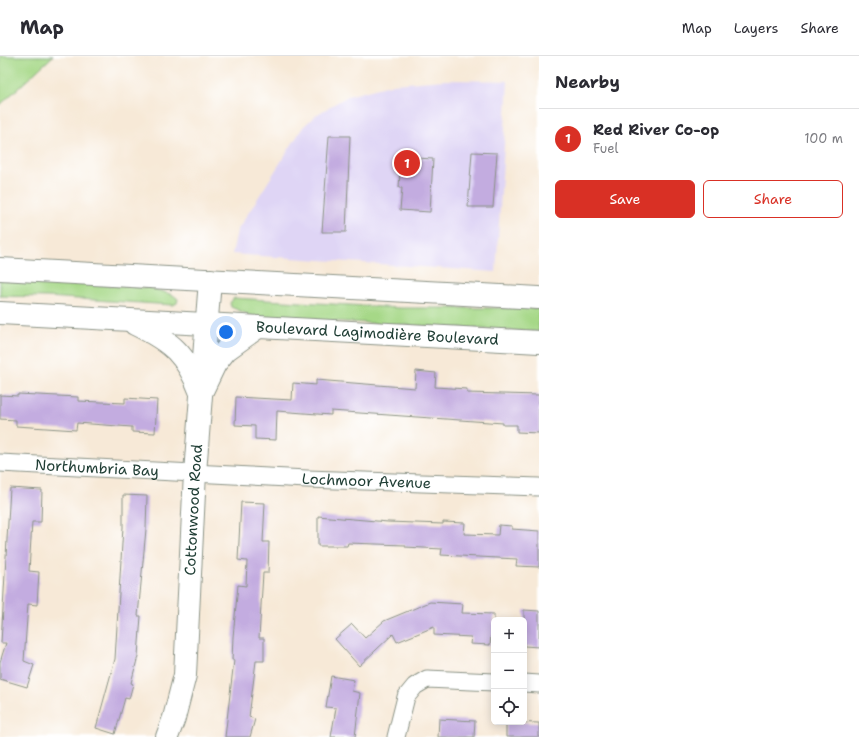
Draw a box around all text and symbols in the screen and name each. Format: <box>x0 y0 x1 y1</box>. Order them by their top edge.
text: Map <box>20 15 64 40</box>
text: Map <box>682 19 712 37</box>
text: Layers <box>734 19 778 37</box>
text: Share <box>800 19 839 37</box>
text: Nearby <box>555 71 620 93</box>
text: Red River Co-op <box>593 120 719 140</box>
text: 1 <box>565 130 571 147</box>
text: 100 m <box>804 130 843 147</box>
text: Fuel <box>593 140 618 157</box>
pin: 1 <box>394 148 420 178</box>
button: Save <box>555 180 695 218</box>
button: Share <box>703 180 843 218</box>
street label: Boulevard Lagimodière Boulevard <box>255 317 500 350</box>
your location <box>216 322 236 342</box>
street label: Cottonwood Road <box>180 443 207 576</box>
street label: Northumbria Bay <box>34 455 159 481</box>
street label: Lochmoor Avenue <box>301 469 432 493</box>
map controls <box>491 617 527 725</box>
button: + <box>491 617 527 653</box>
button: − <box>491 653 527 689</box>
button: locate <box>491 689 527 725</box>

